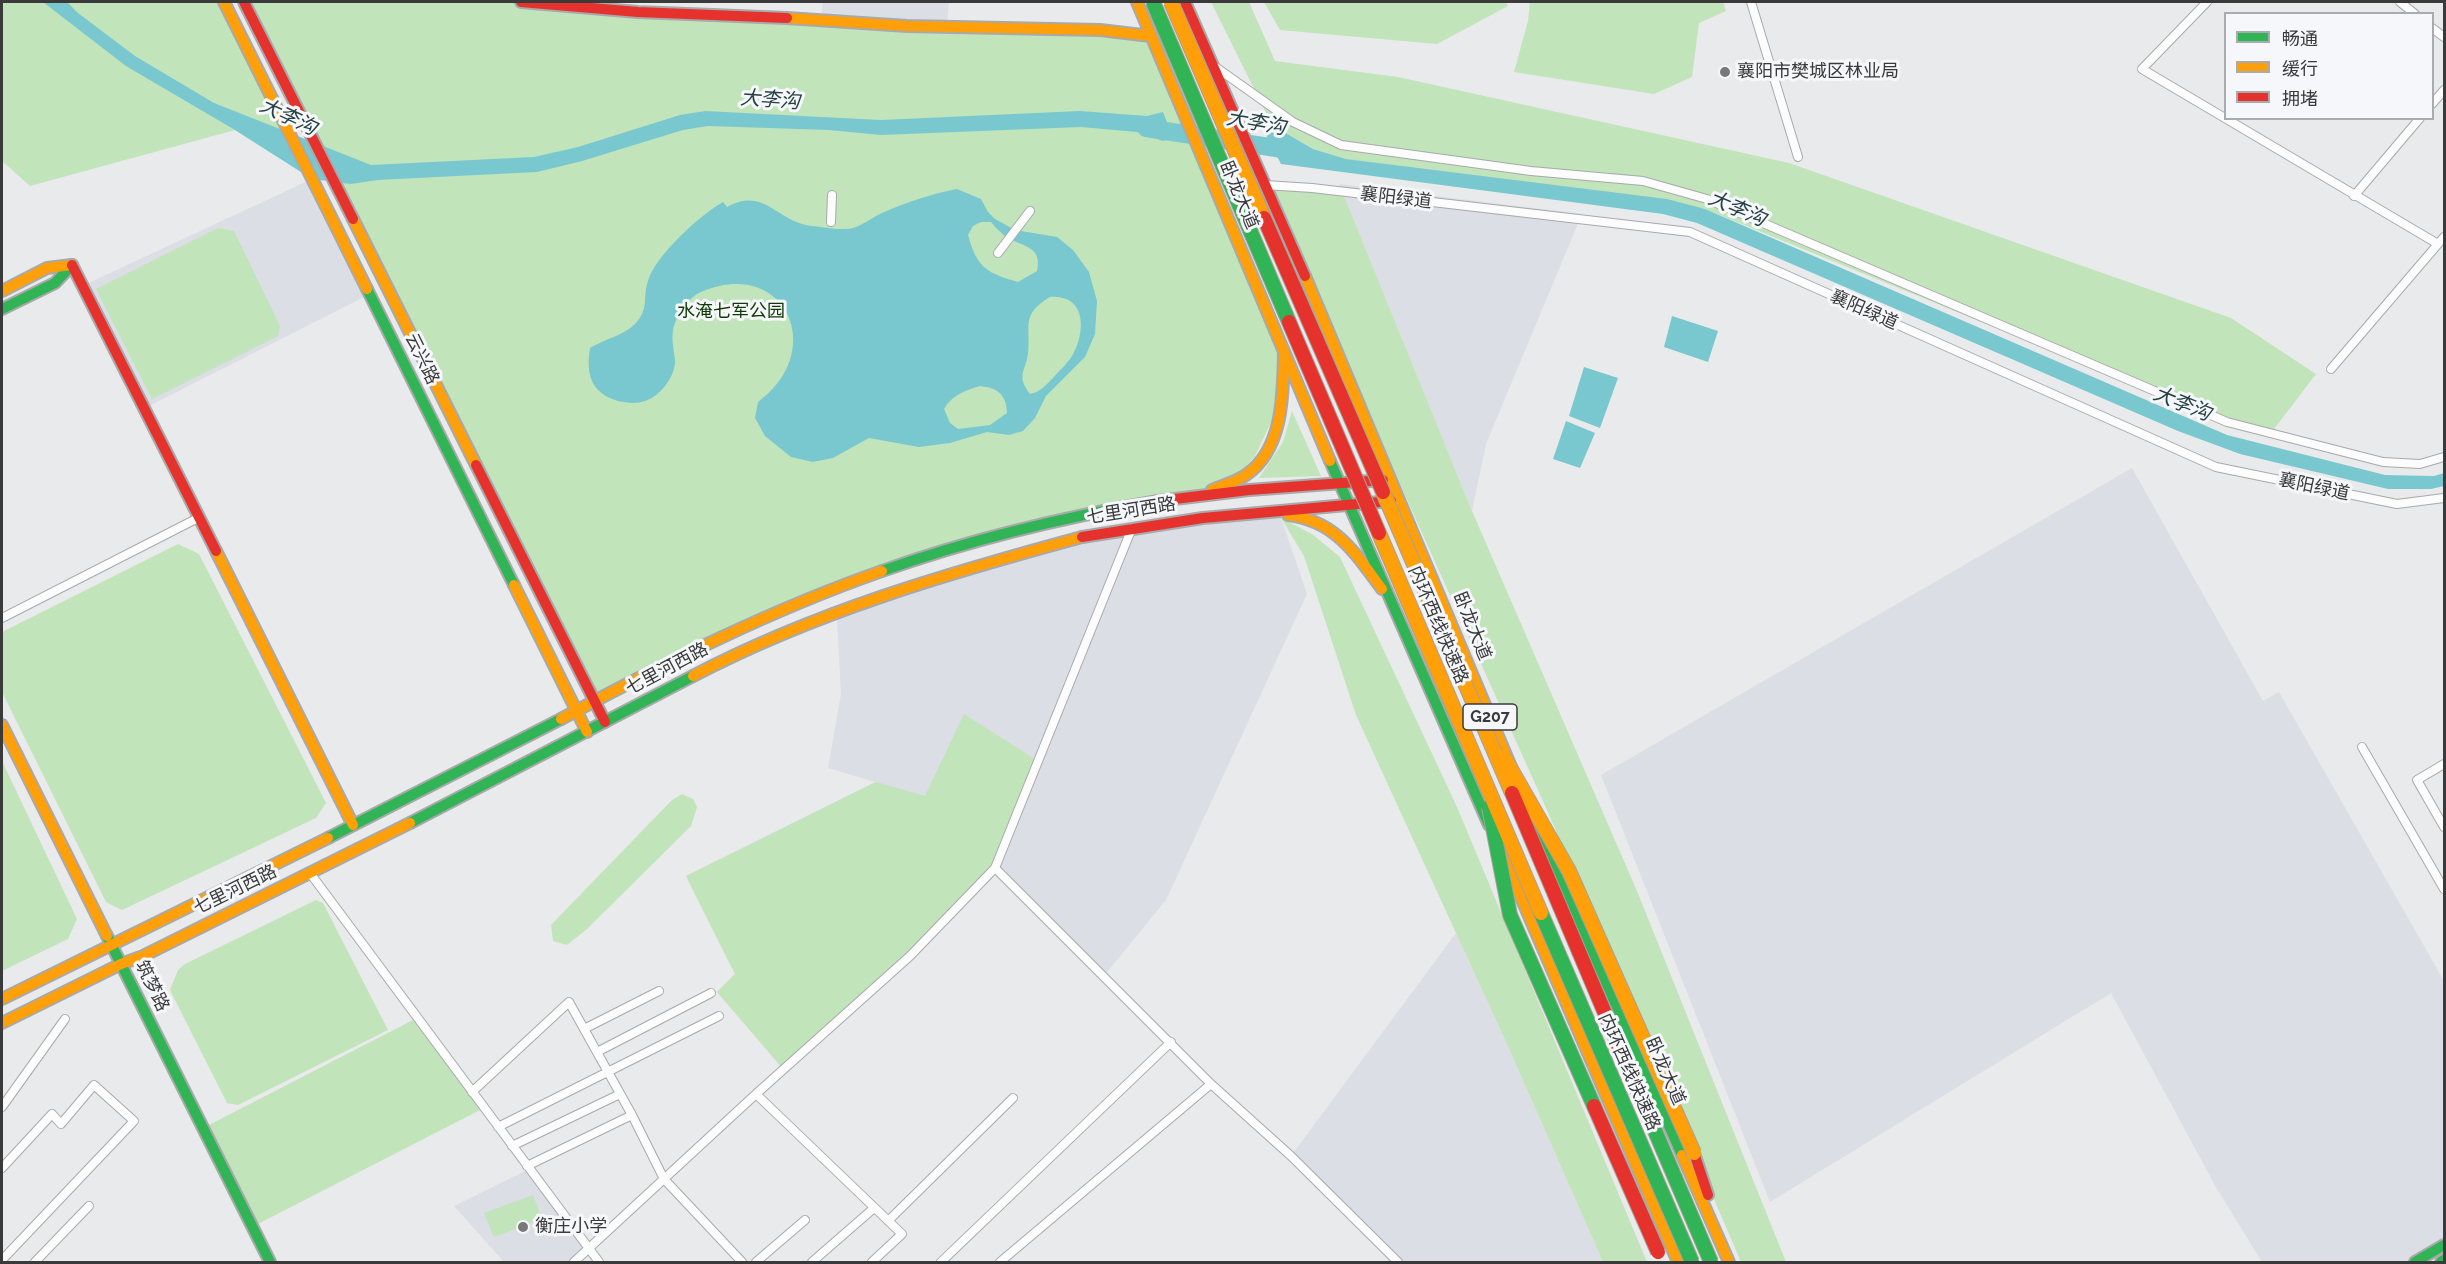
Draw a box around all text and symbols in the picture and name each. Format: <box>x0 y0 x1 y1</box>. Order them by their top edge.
legend <box>2224 12 2434 120</box>
text: 畅通 <box>2282 28 2318 49</box>
text: 缓行 <box>2282 58 2318 79</box>
place label: 襄阳市樊城区林业局 <box>1737 61 1899 83</box>
marker: 襄阳市樊城区林业局 <box>1718 65 1732 79</box>
water label: 大李沟 <box>739 86 801 114</box>
text: 拥堵 <box>2282 88 2318 109</box>
water label: 大李沟 <box>256 93 320 141</box>
water label: 大李沟 <box>1224 106 1288 140</box>
street label: 卧龙大道 <box>1215 158 1263 232</box>
street label: 襄阳绿道 <box>1359 183 1433 213</box>
water label: 大李沟 <box>1705 186 1769 232</box>
street label: 襄阳绿道 <box>1827 285 1901 335</box>
park label: 水淹七军公园 <box>677 301 785 323</box>
street label: 云兴路 <box>400 330 444 388</box>
water label: 大李沟 <box>2150 382 2214 426</box>
street label: 襄阳绿道 <box>2277 469 2351 505</box>
street label: 七里河西路 <box>1085 493 1177 529</box>
street label: 内环西线快速路 <box>1403 563 1473 687</box>
street label: 卧龙大道 <box>1449 589 1495 663</box>
street label: 七里河西路 <box>622 638 712 700</box>
road number: G207 <box>1463 704 1517 730</box>
street label: 七里河西路 <box>190 861 280 919</box>
street label: 筑梦路 <box>130 957 174 1015</box>
street label: 内环西线快速路 <box>1594 1010 1664 1134</box>
street label: 卧龙大道 <box>1640 1034 1690 1108</box>
place label: 衡庄小学 <box>535 1216 607 1238</box>
marker: 衡庄小学 <box>516 1220 530 1234</box>

